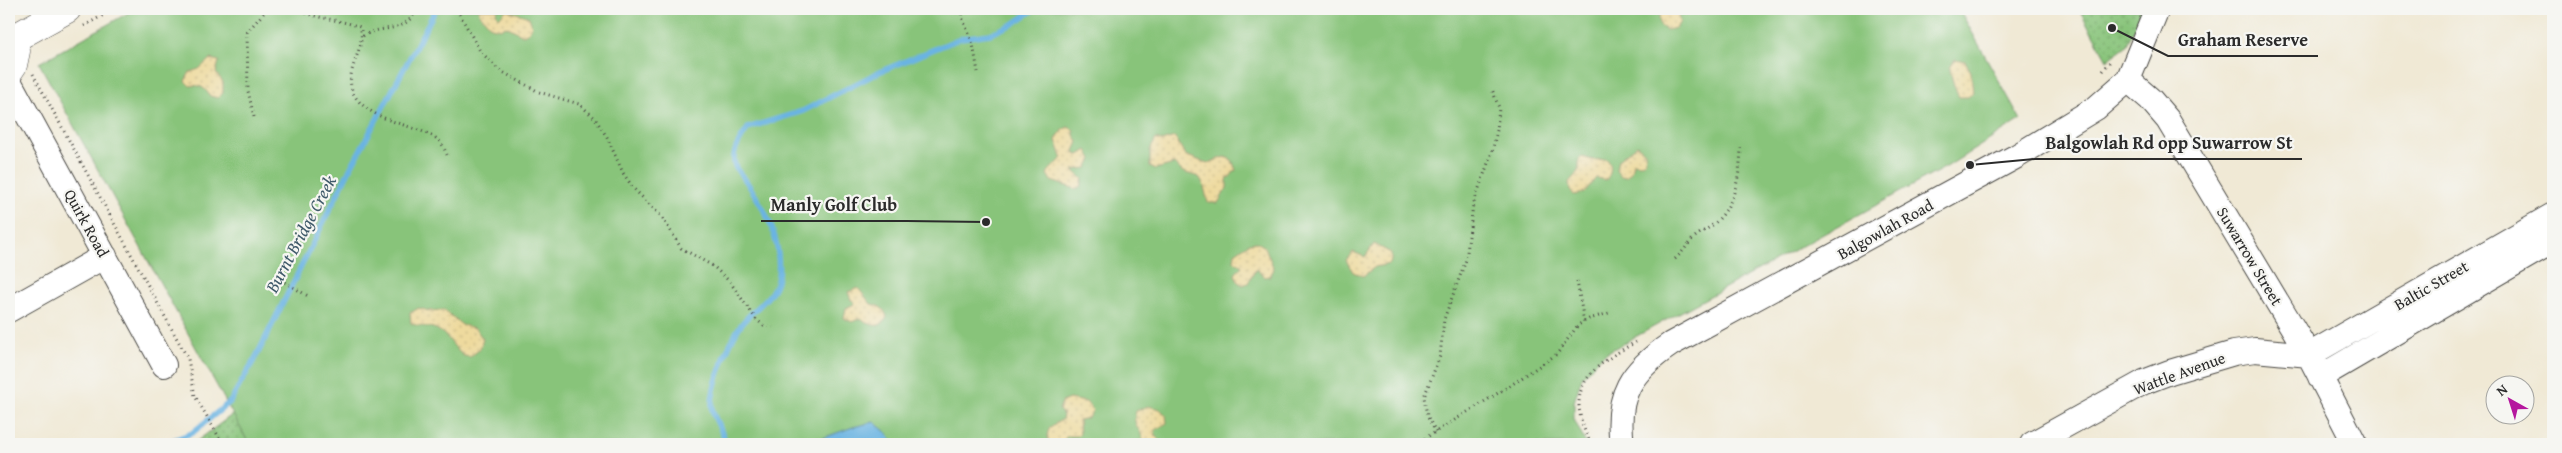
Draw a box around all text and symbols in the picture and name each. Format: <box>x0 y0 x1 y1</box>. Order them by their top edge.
callout: Graham Reserve <box>2168 23 2318 56</box>
text: Graham Reserve <box>2178 26 2308 53</box>
callout: Balgowlah Rd opp Suwarrow St <box>2035 126 2302 159</box>
text: Balgowlah Rd opp Suwarrow St <box>2045 129 2293 156</box>
water label: Burnt Bridge Creek <box>258 170 343 298</box>
street label: Quirk Road <box>58 185 116 262</box>
callout: Manly Golf Club <box>761 188 907 221</box>
text: Manly Golf Club <box>771 191 897 218</box>
street label: Balgowlah Road <box>1833 192 1938 265</box>
street label: Suwarrow Street <box>2211 202 2289 310</box>
street label: Baltic Street <box>2389 254 2473 316</box>
street label: Wattle Avenue <box>2130 345 2228 401</box>
north arrow <box>2484 376 2534 426</box>
text: N <box>2492 379 2512 401</box>

